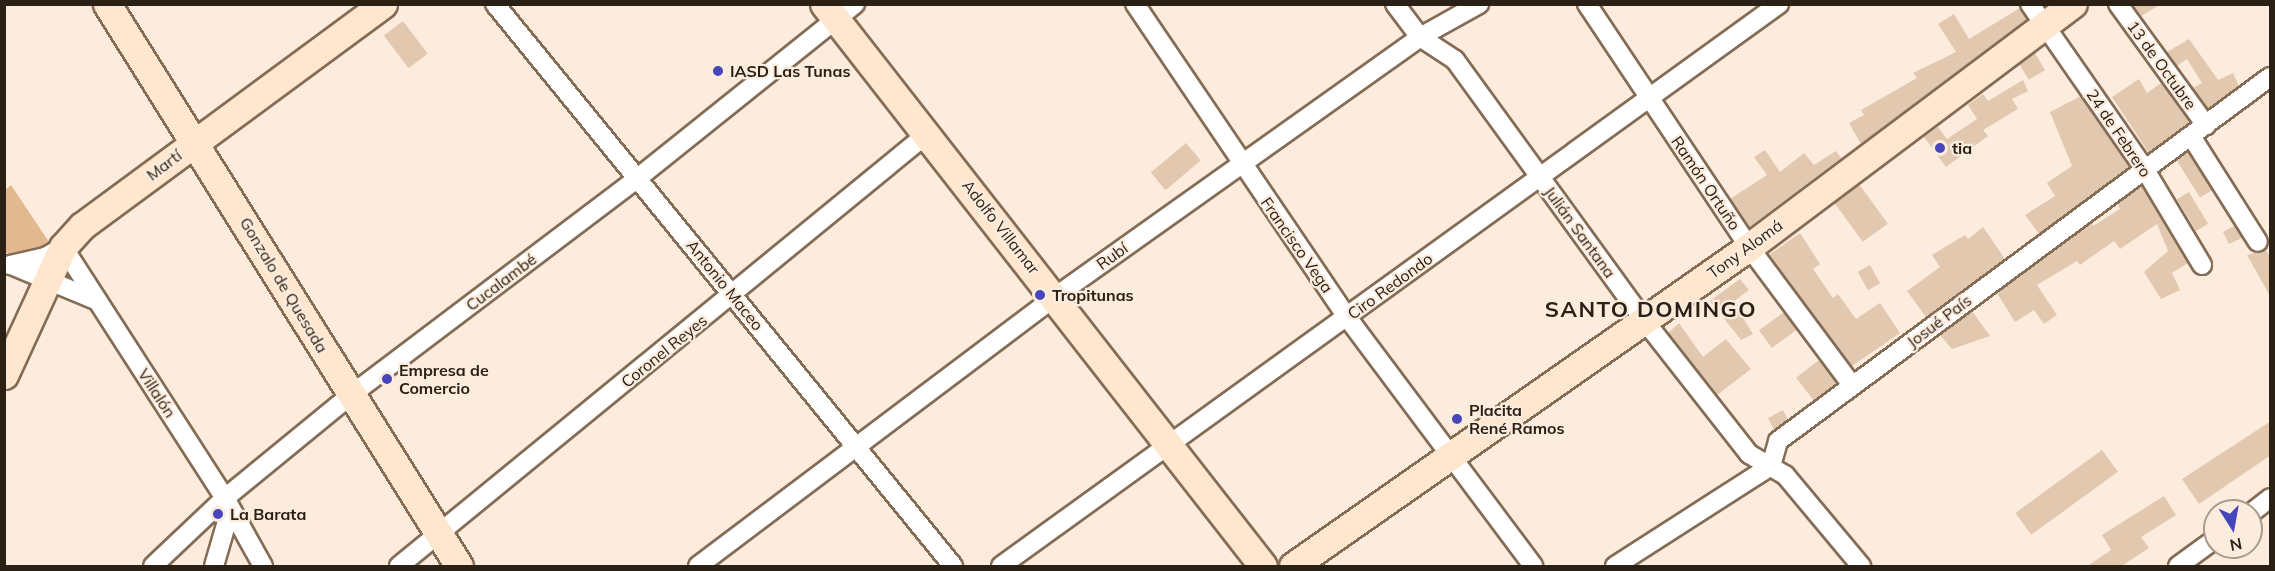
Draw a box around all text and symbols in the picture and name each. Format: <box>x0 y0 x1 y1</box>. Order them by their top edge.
street label: 13 de Octubre <box>2123 17 2201 113</box>
place label: IASD Las Tunas <box>730 61 850 81</box>
marker: IASD Las Tunas <box>711 64 725 78</box>
street label: 24 de Febrero <box>2082 85 2156 181</box>
street label: Ramón Ortuño <box>1667 132 1745 234</box>
place label: tia <box>1952 138 1972 158</box>
marker: tia <box>1933 141 1947 155</box>
street label: Martí <box>143 146 185 184</box>
street label: Adolfo Villamar <box>958 176 1044 278</box>
street label: Julián Santana <box>1540 183 1620 281</box>
street label: Francisco Vega <box>1257 193 1337 297</box>
street label: Gonzalo de Quesada <box>236 214 332 356</box>
street label: Tony Alomá <box>1704 215 1786 283</box>
street label: Antonio Maceo <box>683 236 767 334</box>
street label: Rubí <box>1093 238 1131 274</box>
street label: Cucalambé <box>462 249 540 315</box>
street label: Ciro Redondo <box>1344 249 1436 323</box>
place label: Tropitunas <box>1052 285 1134 305</box>
marker: Tropitunas <box>1033 288 1047 302</box>
street label: Josué País <box>1903 291 1975 351</box>
district label: SANTO DOMINGO <box>1545 297 1757 323</box>
street label: Coronel Reyes <box>617 311 711 391</box>
place label: Empresa de Comercio <box>399 360 489 398</box>
street label: Villalón <box>134 365 180 421</box>
marker: Empresa de Comercio <box>380 372 394 386</box>
place label: Placita René Ramos <box>1469 400 1565 438</box>
marker: Placita René Ramos <box>1450 412 1464 426</box>
north arrow <box>2203 499 2263 559</box>
place label: La Barata <box>230 504 306 524</box>
marker: La Barata <box>211 507 225 521</box>
text: N <box>2228 534 2244 556</box>

